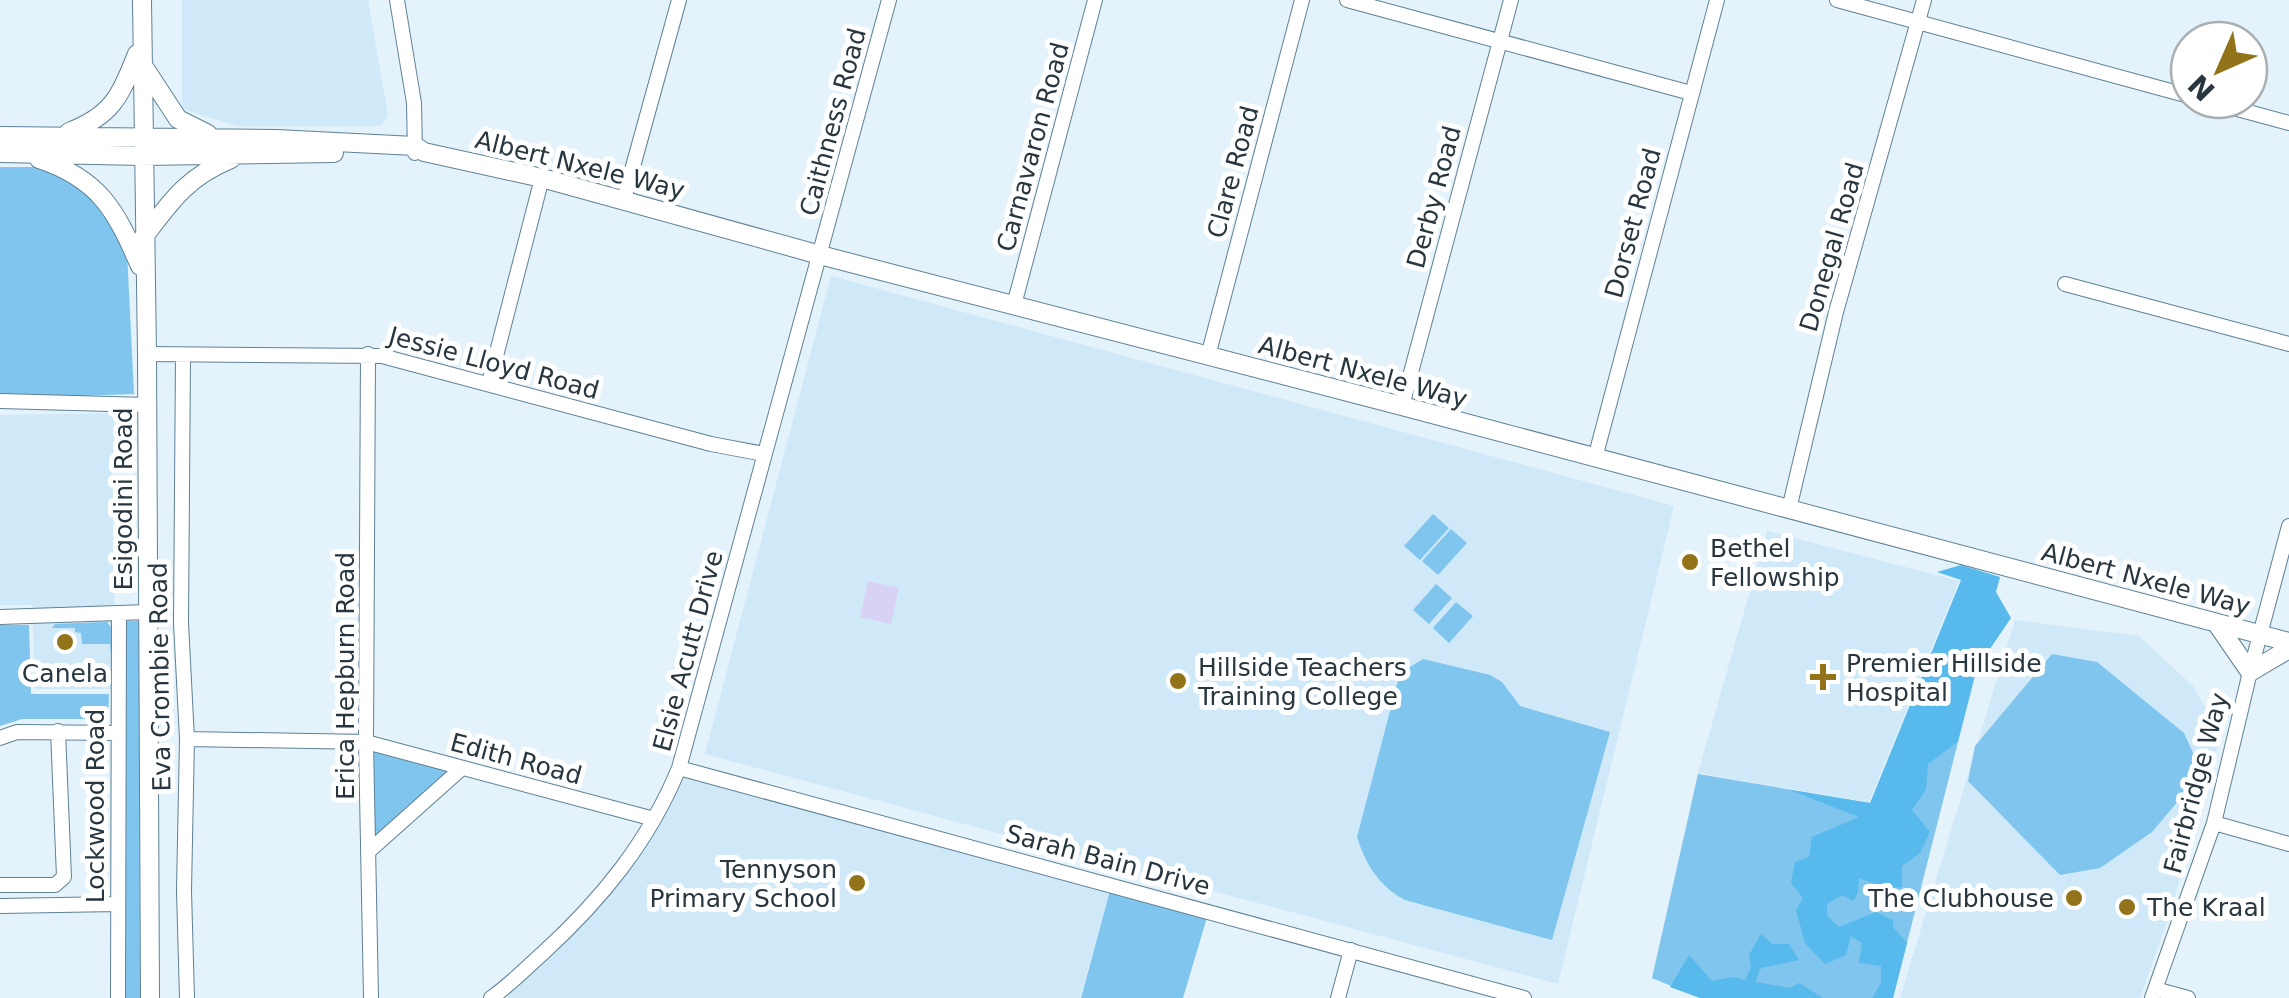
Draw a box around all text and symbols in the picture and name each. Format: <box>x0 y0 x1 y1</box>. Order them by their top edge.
north arrow <box>2169 20 2269 120</box>
street label: Caithness Road <box>794 25 872 219</box>
street label: Carnavaron Road <box>991 39 1075 255</box>
text: N <box>2182 67 2222 107</box>
street label: Clare Road <box>1201 103 1265 241</box>
street label: Derby Road <box>1401 123 1467 271</box>
street label: Albert Nxele Way <box>472 125 688 205</box>
street label: Dorset Road <box>1599 145 1667 301</box>
street label: Donegal Road <box>1794 159 1870 335</box>
street label: Jessie Lloyd Road <box>384 320 602 405</box>
street label: Albert Nxele Way <box>1255 330 1471 414</box>
street label: Esigodini Road <box>109 407 138 591</box>
place label: Bethel Fellowship <box>1710 534 1840 592</box>
street label: Albert Nxele Way <box>2038 537 2254 621</box>
street label: Elsie Acutt Drive <box>647 548 729 754</box>
marker: Bethel Fellowship <box>1679 551 1701 573</box>
street label: Erica Hepburn Road <box>331 552 360 800</box>
street label: Eva Crombie Road <box>143 562 177 792</box>
marker: Canela <box>54 631 76 653</box>
place label: Premier Hillside Hospital <box>1846 649 2042 707</box>
place label: Hillside Teachers Training College <box>1197 653 1407 711</box>
place label: Canela <box>22 659 108 688</box>
marker: Premier Hillside Hospital <box>1810 664 1836 690</box>
marker: Hillside Teachers Training College <box>1167 670 1189 692</box>
street label: Fairbridge Way <box>2158 689 2234 877</box>
street label: Lockwood Road <box>81 709 110 903</box>
street label: Edith Road <box>447 728 585 790</box>
street label: Sarah Bain Drive <box>1003 819 1213 901</box>
place label: Tennyson Primary School <box>649 855 837 913</box>
marker: Tennyson Primary School <box>846 872 868 894</box>
place label: The Clubhouse <box>1867 884 2054 913</box>
marker: The Clubhouse <box>2063 887 2085 909</box>
place label: The Kraal <box>2146 893 2266 922</box>
marker: The Kraal <box>2116 896 2138 918</box>

